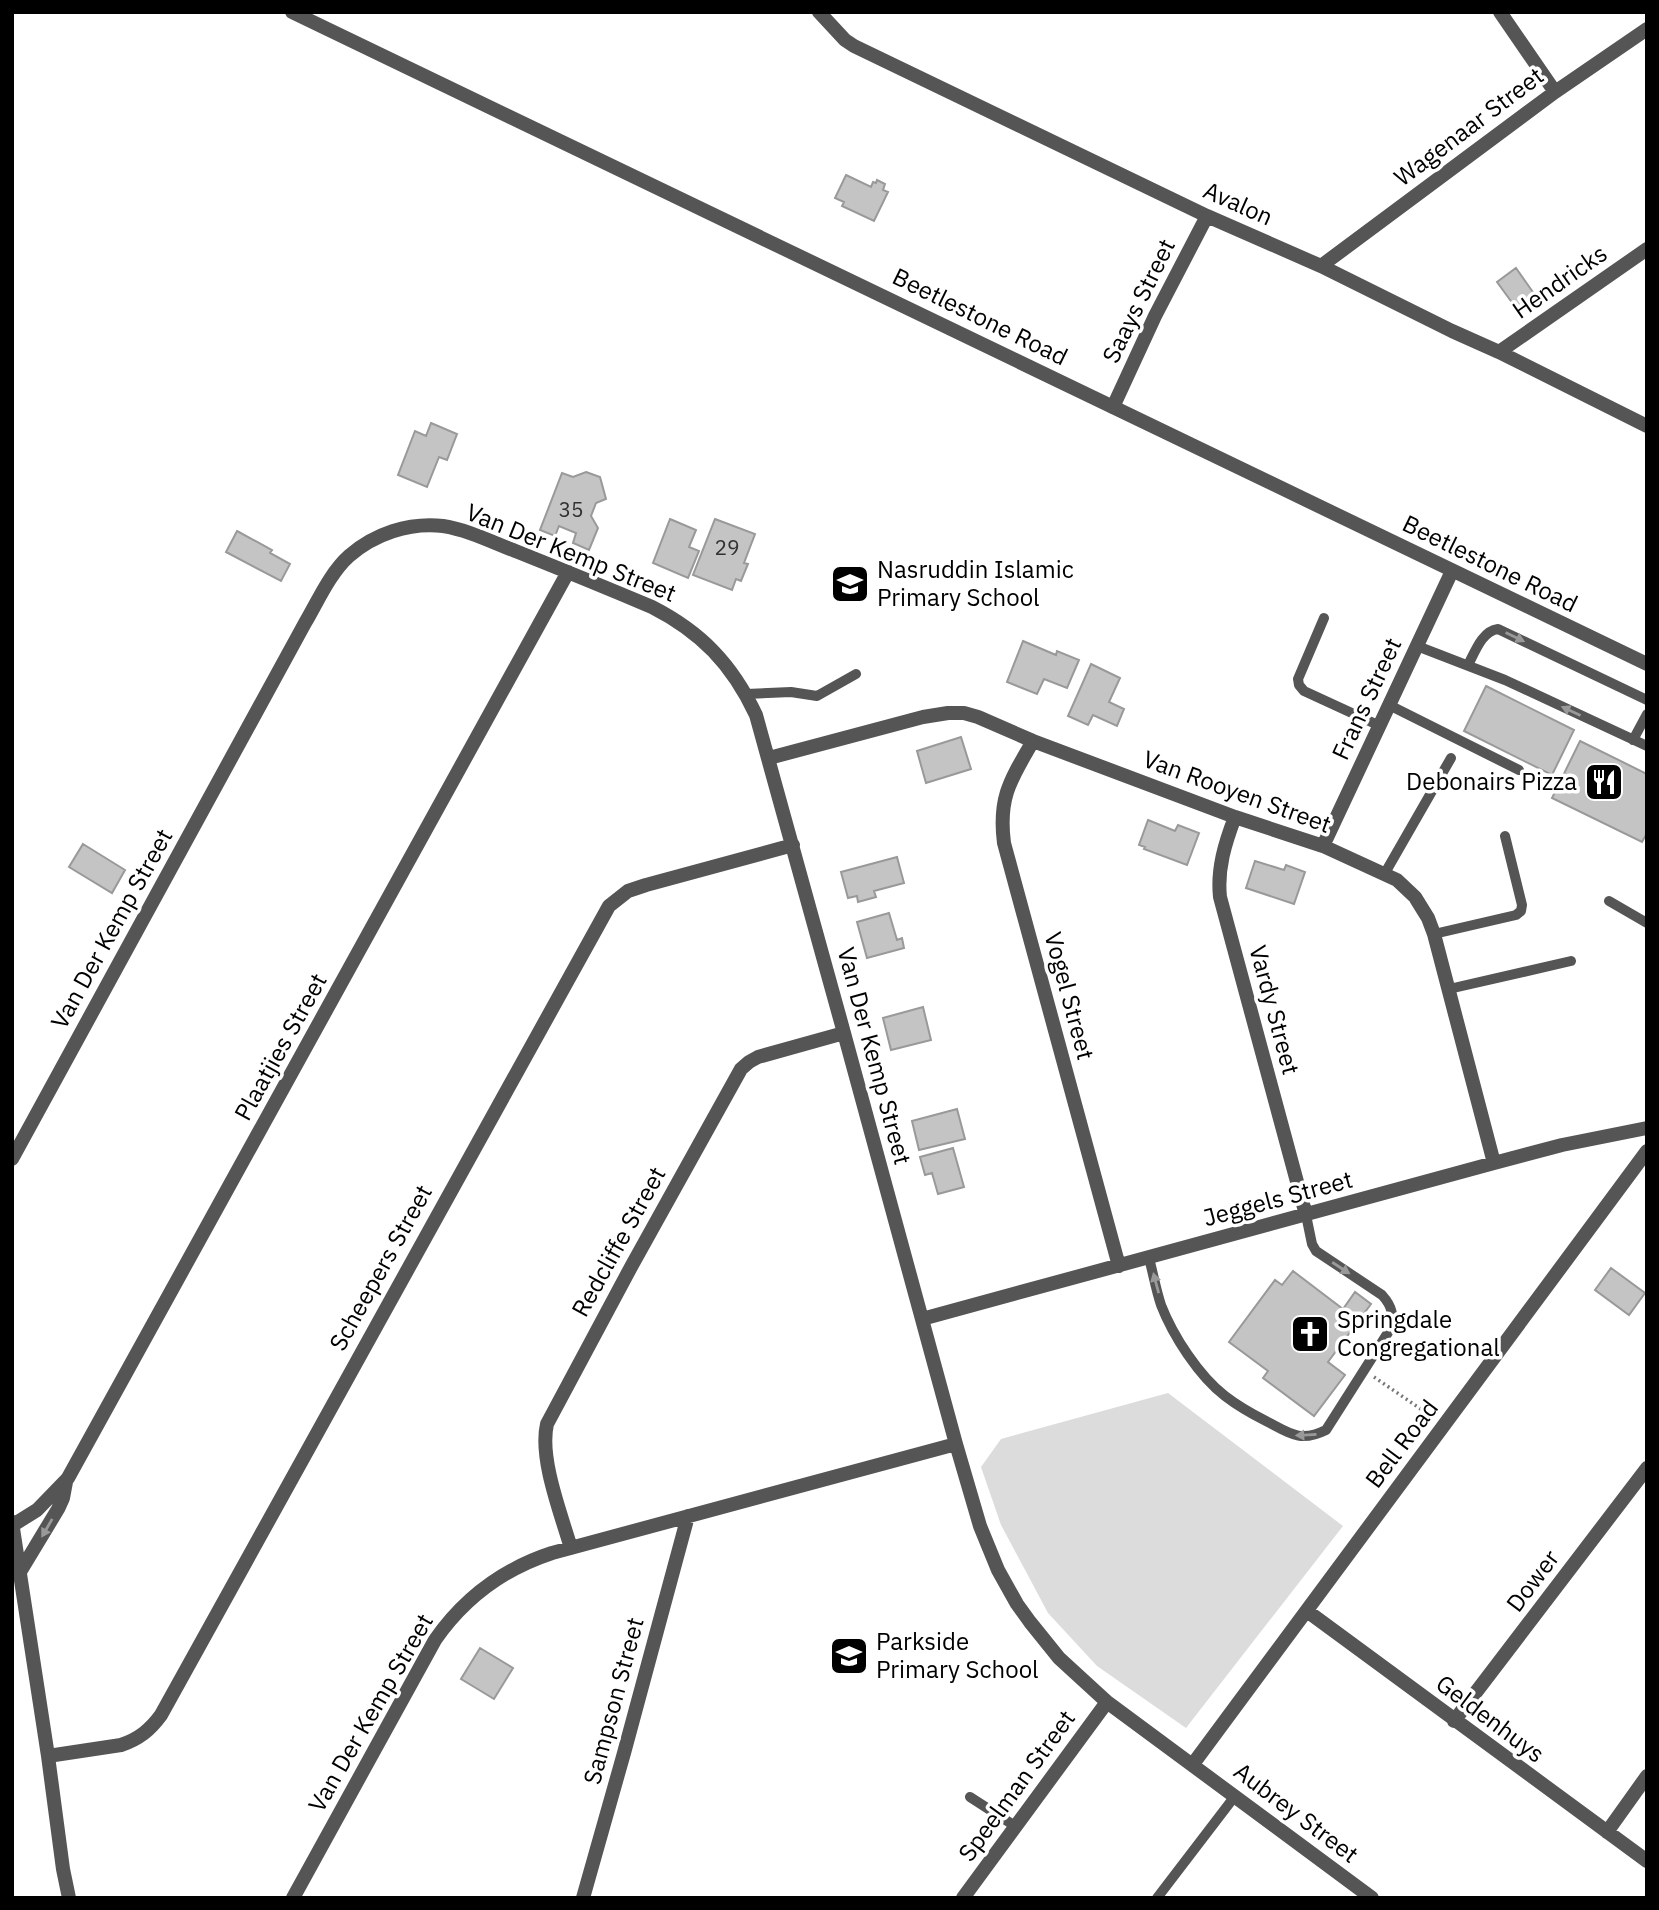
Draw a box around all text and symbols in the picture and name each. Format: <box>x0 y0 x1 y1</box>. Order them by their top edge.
street label: Wagenaar Street <box>1387 59 1550 193</box>
street label: Avalon <box>1199 174 1278 233</box>
street label: Saays Street <box>1094 233 1182 368</box>
street label: Hendricks <box>1506 237 1613 325</box>
street label: Beetlestone Road <box>888 260 1073 372</box>
street label: Van Der Kemp Street <box>462 495 681 609</box>
house number: 35 <box>558 495 584 523</box>
street label: Beetlestone Road <box>1398 507 1583 619</box>
house number: 29 <box>714 533 740 561</box>
place label: Nasruddin Islamic Primary School <box>877 553 1074 613</box>
school or university icon: Nasruddin Islamic Primary School <box>829 563 871 605</box>
street label: Frans Street <box>1324 632 1408 765</box>
one-way arrow <box>1505 632 1525 643</box>
one-way arrow <box>1561 705 1581 717</box>
street label: Van Rooyen Street <box>1139 742 1336 840</box>
restaurant icon: Debonairs Pizza <box>1583 761 1625 803</box>
place label: Debonairs Pizza <box>1406 765 1577 797</box>
street label: Van Der Kemp Street <box>43 823 179 1034</box>
street label: Vogel Street <box>1038 928 1102 1063</box>
street label: Vardy Street <box>1242 941 1308 1078</box>
street label: Van Der Kemp Street <box>831 943 919 1168</box>
street label: Plaatjies Street <box>226 967 334 1126</box>
street label: Redcliffe Street <box>564 1161 673 1322</box>
street label: Jeggels Street <box>1199 1163 1356 1233</box>
street label: Scheepers Street <box>321 1179 439 1356</box>
one-way arrow <box>1332 1262 1351 1275</box>
one-way arrow <box>1150 1271 1161 1293</box>
place label: Springdale Congregational <box>1337 1303 1500 1363</box>
church icon: Springdale Congregational <box>1289 1313 1331 1355</box>
street label: Bell Road <box>1358 1393 1445 1494</box>
one-way arrow <box>1295 1429 1317 1440</box>
one-way arrow <box>41 1519 53 1538</box>
street label: Dower <box>1498 1543 1566 1618</box>
street label: Van Der Kemp Street <box>300 1608 440 1817</box>
street label: Sampson Street <box>575 1614 651 1788</box>
place label: Parkside Primary School <box>876 1625 1039 1685</box>
school or university icon: Parkside Primary School <box>828 1635 870 1677</box>
street label: Geldenhuys <box>1430 1667 1551 1769</box>
street label: Speelman Street <box>950 1703 1082 1867</box>
street label: Aubrey Street <box>1228 1755 1365 1870</box>

